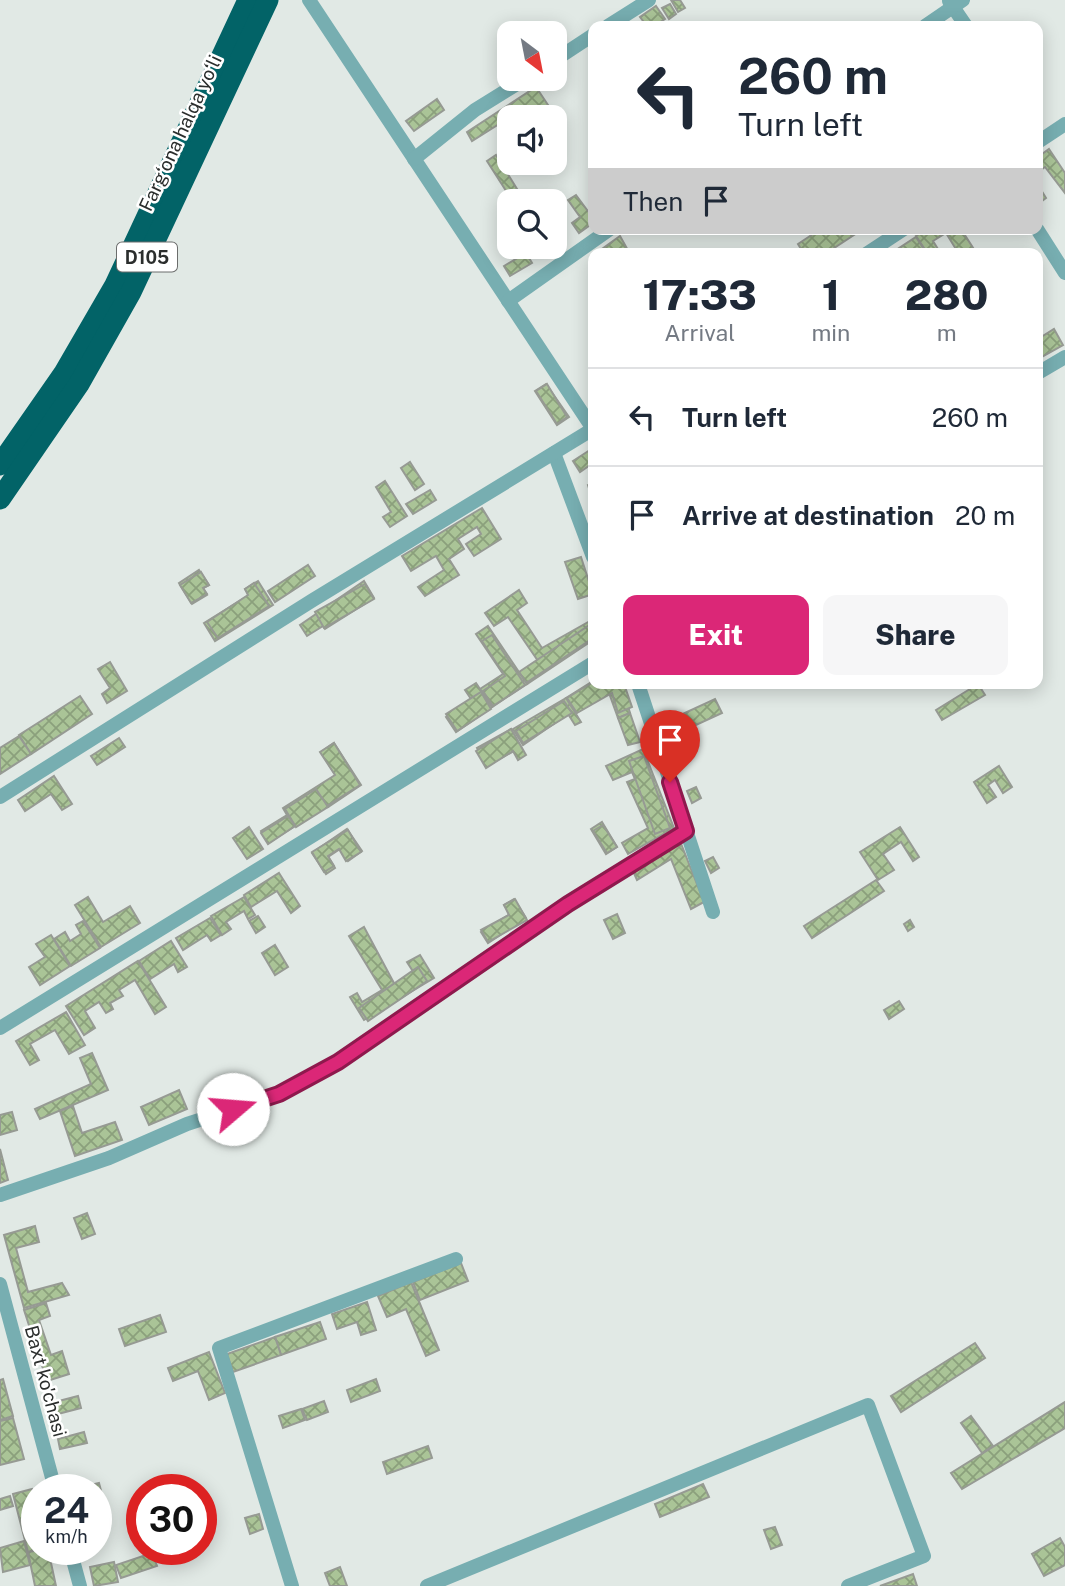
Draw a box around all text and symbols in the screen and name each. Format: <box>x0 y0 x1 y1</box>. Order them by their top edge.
north arrow <box>497 21 567 91</box>
map controls <box>497 21 567 259</box>
text: 260 m <box>738 47 888 105</box>
icon: left <box>623 49 714 140</box>
street label: Farg‘ona halqa yo‘li <box>134 51 226 215</box>
button: sound <box>497 105 567 175</box>
text: Turn left <box>738 106 863 143</box>
icon: arrive <box>697 182 735 220</box>
text: Then <box>623 186 683 217</box>
button: search <box>497 189 567 259</box>
road number: D105 <box>117 243 177 272</box>
text: 17:33 <box>642 270 757 319</box>
text: 1 <box>822 270 840 319</box>
text: 280 <box>905 270 989 319</box>
text: Arrival <box>664 319 735 346</box>
text: min <box>811 319 850 346</box>
text: m <box>937 319 957 346</box>
icon: left <box>623 398 661 436</box>
text: Turn left <box>682 402 787 433</box>
text: 260 m <box>932 402 1008 433</box>
icon: arrive <box>623 496 661 534</box>
text: Arrive at destination <box>682 500 934 531</box>
text: 20 m <box>955 500 1015 531</box>
button: Exit <box>623 595 809 675</box>
button: Share <box>823 595 1008 675</box>
pin <box>640 710 700 782</box>
icon: arrive <box>651 721 689 759</box>
position arrow <box>196 1072 270 1146</box>
street label: Baxt ko'chasi <box>21 1323 71 1439</box>
speed limit sign: 30 <box>126 1474 217 1565</box>
text: 24 <box>44 1490 89 1531</box>
text: km/h <box>45 1526 88 1547</box>

